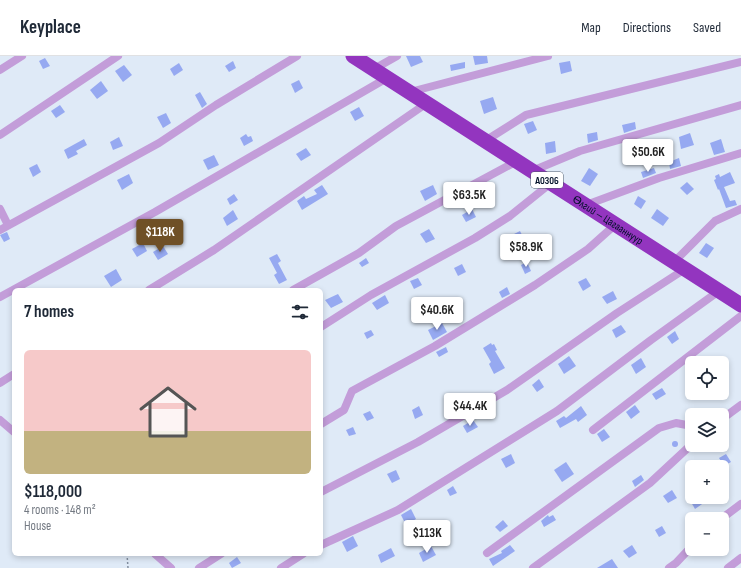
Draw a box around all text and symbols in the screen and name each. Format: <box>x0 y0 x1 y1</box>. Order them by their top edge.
text: Keyplace <box>20 16 81 39</box>
text: Map <box>581 19 601 36</box>
text: Directions <box>623 19 671 36</box>
text: Saved <box>693 19 721 36</box>
pin: $50.6K <box>615 139 681 173</box>
text: $50.6K <box>631 144 665 160</box>
road number: A0306 <box>531 172 563 188</box>
pin: $63.5K <box>436 182 502 216</box>
text: $63.5K <box>452 187 486 203</box>
street label: Өлгий — Цагааннуур <box>570 193 645 247</box>
pin: $118K <box>132 219 188 253</box>
text: $118K <box>145 224 175 240</box>
pin: $58.9K <box>493 234 559 268</box>
text: $58.9K <box>509 239 543 255</box>
pin: $40.6K <box>404 297 470 331</box>
icon: filters <box>289 301 311 323</box>
text: 7 homes <box>24 302 74 322</box>
text: $40.6K <box>420 302 454 318</box>
map controls <box>685 356 729 556</box>
button: locate <box>685 356 729 400</box>
icon: home <box>132 376 204 448</box>
pin: $44.4K <box>437 393 503 427</box>
text: $44.4K <box>453 398 487 414</box>
button: layers <box>685 408 729 452</box>
button: + <box>685 460 729 504</box>
text: $118,000 <box>24 482 82 502</box>
text: 4 rooms · 148 m² <box>24 502 96 518</box>
button: − <box>685 512 729 556</box>
text: House <box>24 518 51 534</box>
pin: $113K <box>399 520 455 554</box>
text: $113K <box>412 525 442 541</box>

